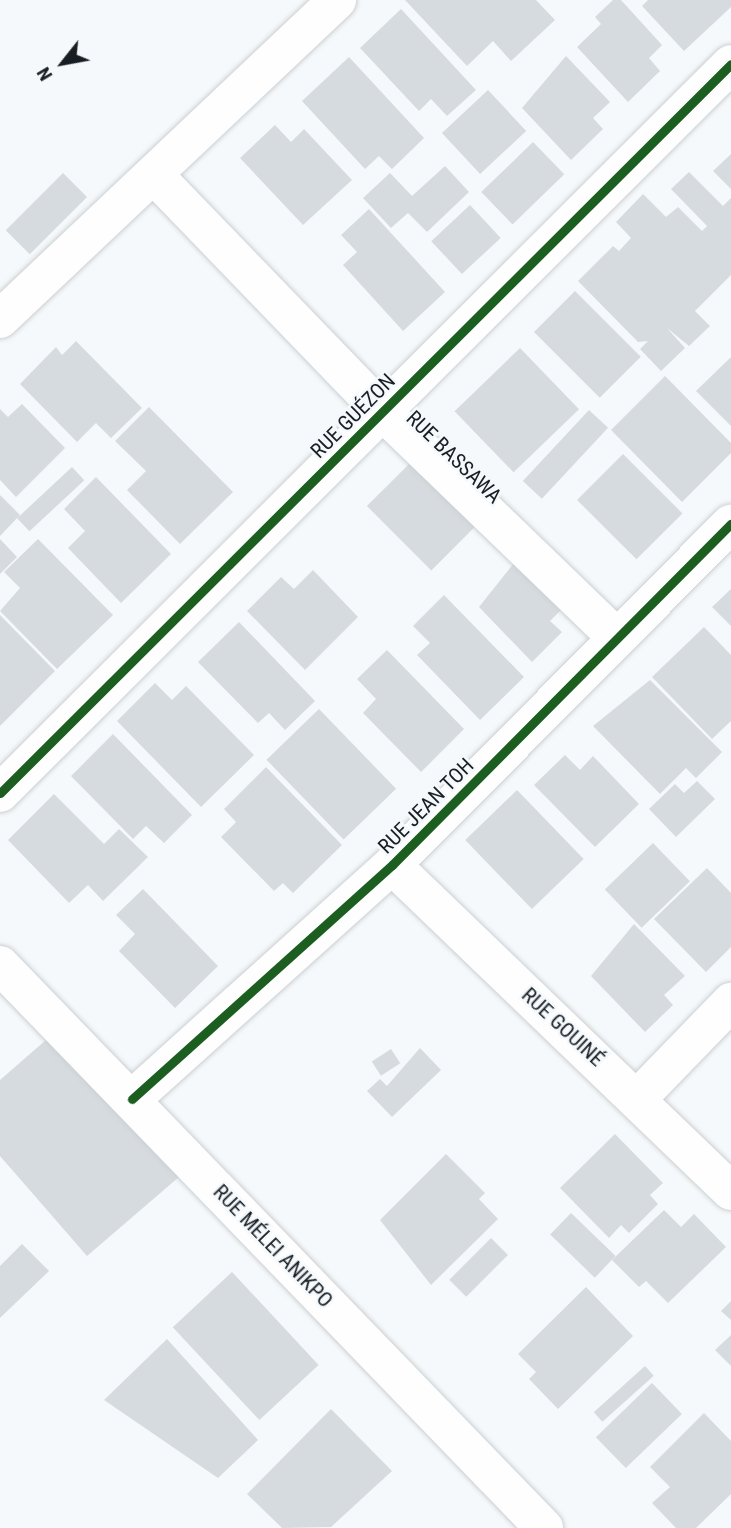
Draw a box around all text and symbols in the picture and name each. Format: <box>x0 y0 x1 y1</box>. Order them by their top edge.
north arrow <box>28 28 98 98</box>
text: N <box>32 63 57 85</box>
street label: RUE GUÉZON <box>305 368 401 464</box>
street label: RUE BASSAWA <box>401 405 507 509</box>
street label: RUE JEAN TOH <box>373 753 479 859</box>
street label: RUE GOUINÉ <box>516 982 610 1072</box>
street label: RUE MÉLEI ANIKPO <box>208 1179 338 1313</box>

